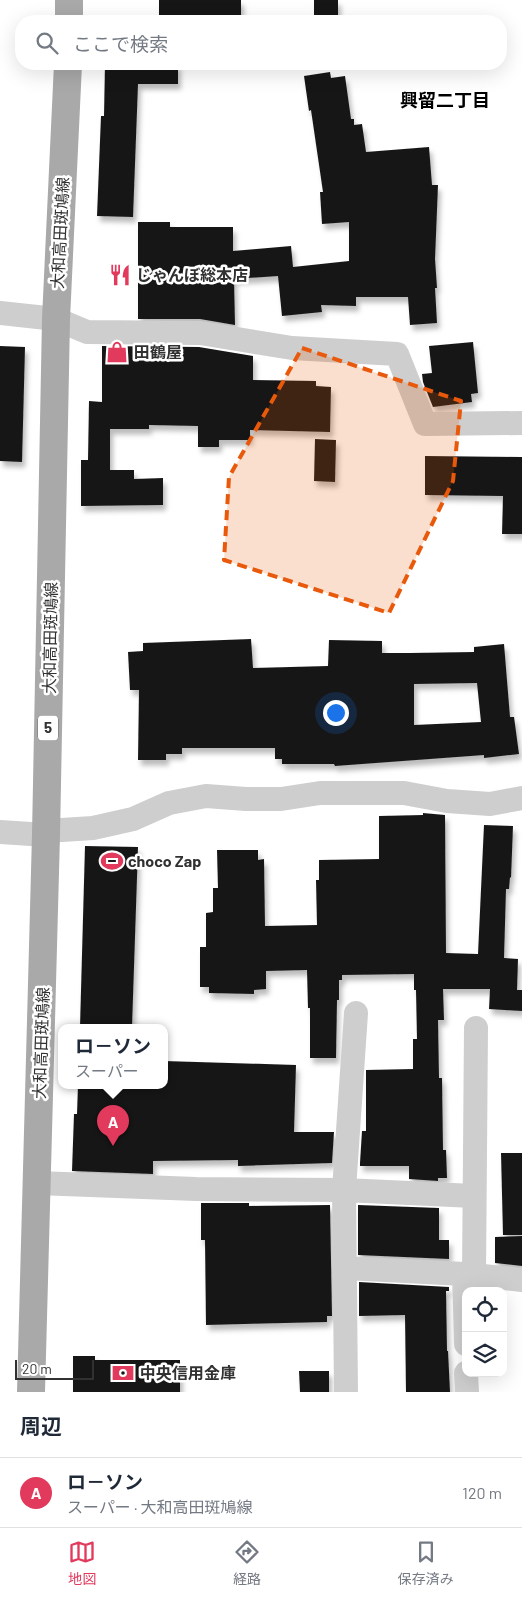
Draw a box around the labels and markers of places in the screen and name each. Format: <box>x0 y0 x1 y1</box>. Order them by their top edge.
restaurant icon: じゃんぼ総本店 <box>107 262 133 288</box>
place label: じゃんぼ総本店 <box>136 265 248 284</box>
shop icon: 田鶴屋 <box>104 339 130 365</box>
place label: 田鶴屋 <box>134 342 182 361</box>
sports icon: choco Zap <box>99 848 125 874</box>
place label: choco Zap <box>128 851 201 870</box>
pin: A <box>97 1105 129 1146</box>
bank icon: 中央信用金庫 <box>110 1360 136 1386</box>
place label: 中央信用金庫 <box>140 1363 236 1382</box>

